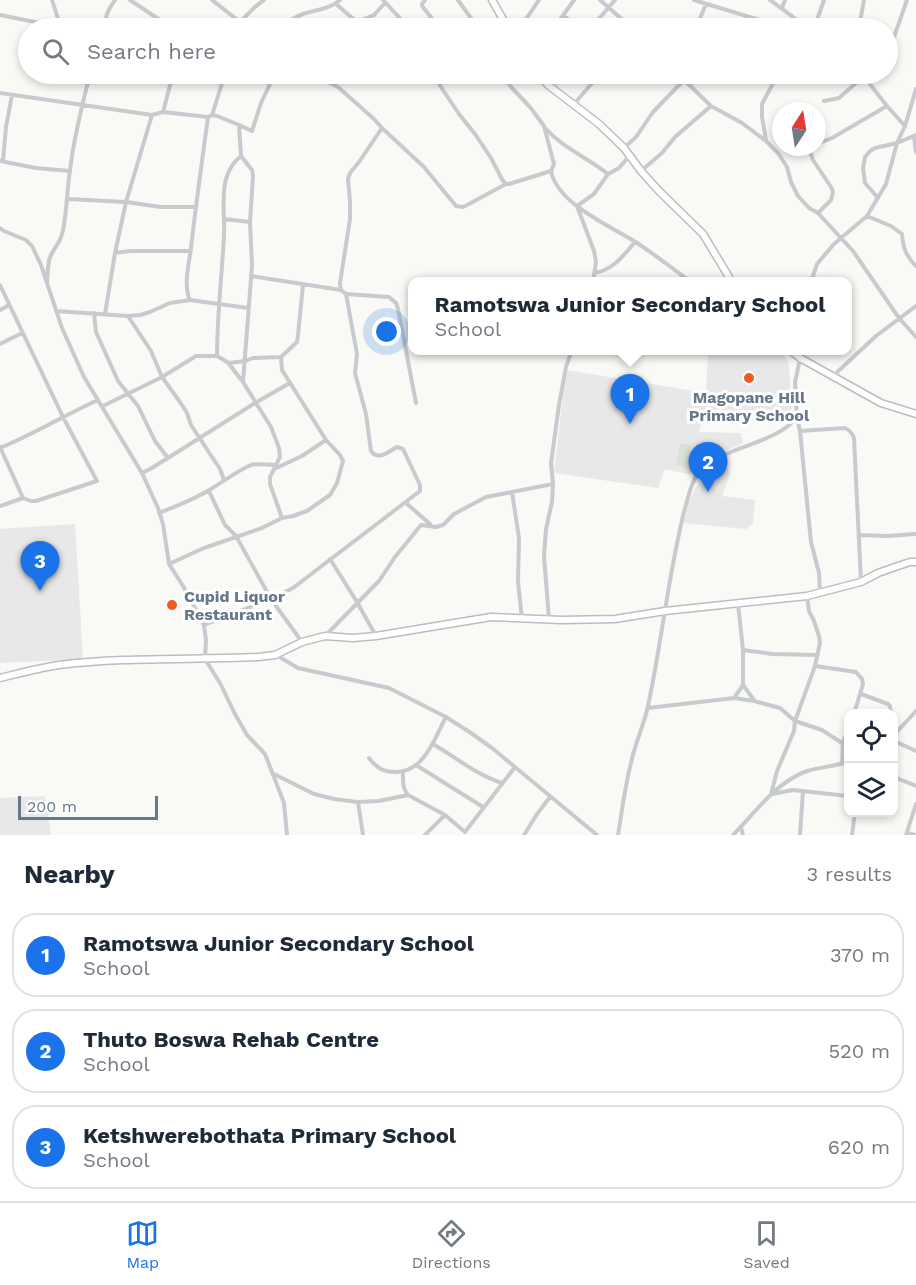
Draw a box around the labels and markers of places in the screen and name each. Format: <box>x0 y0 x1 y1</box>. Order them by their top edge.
marker: Magopane Hill Primary School <box>742 371 756 385</box>
pin: 1 <box>610 374 650 424</box>
place label: Magopane Hill Primary School <box>689 388 810 425</box>
pin: 2 <box>688 442 728 492</box>
pin: 3 <box>20 542 60 591</box>
place label: Cupid Liquor Restaurant <box>184 587 285 624</box>
marker: Cupid Liquor Restaurant <box>165 598 179 612</box>

